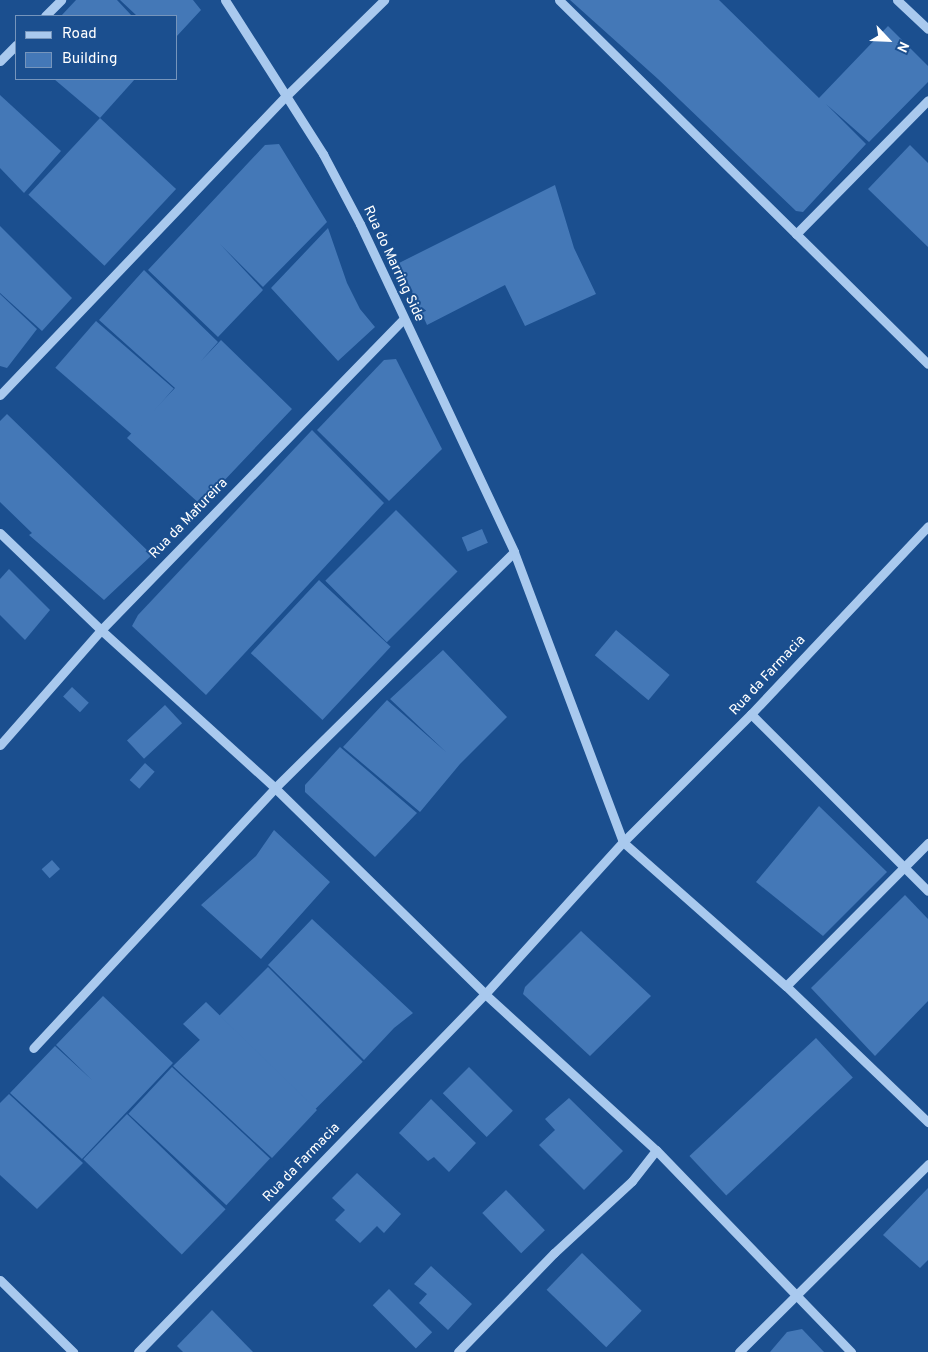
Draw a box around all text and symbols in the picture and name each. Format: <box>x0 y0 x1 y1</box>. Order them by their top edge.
legend <box>15 15 178 80</box>
north arrow <box>863 15 913 65</box>
text: Road <box>62 25 97 44</box>
text: N <box>892 38 912 55</box>
text: Building <box>62 50 117 69</box>
street label: Rua do Marring Side <box>359 203 427 325</box>
street label: Rua da Mafureira <box>146 475 232 563</box>
street label: Rua da Farmacia <box>727 632 809 720</box>
street label: Rua da Farmacia <box>260 1120 344 1206</box>

